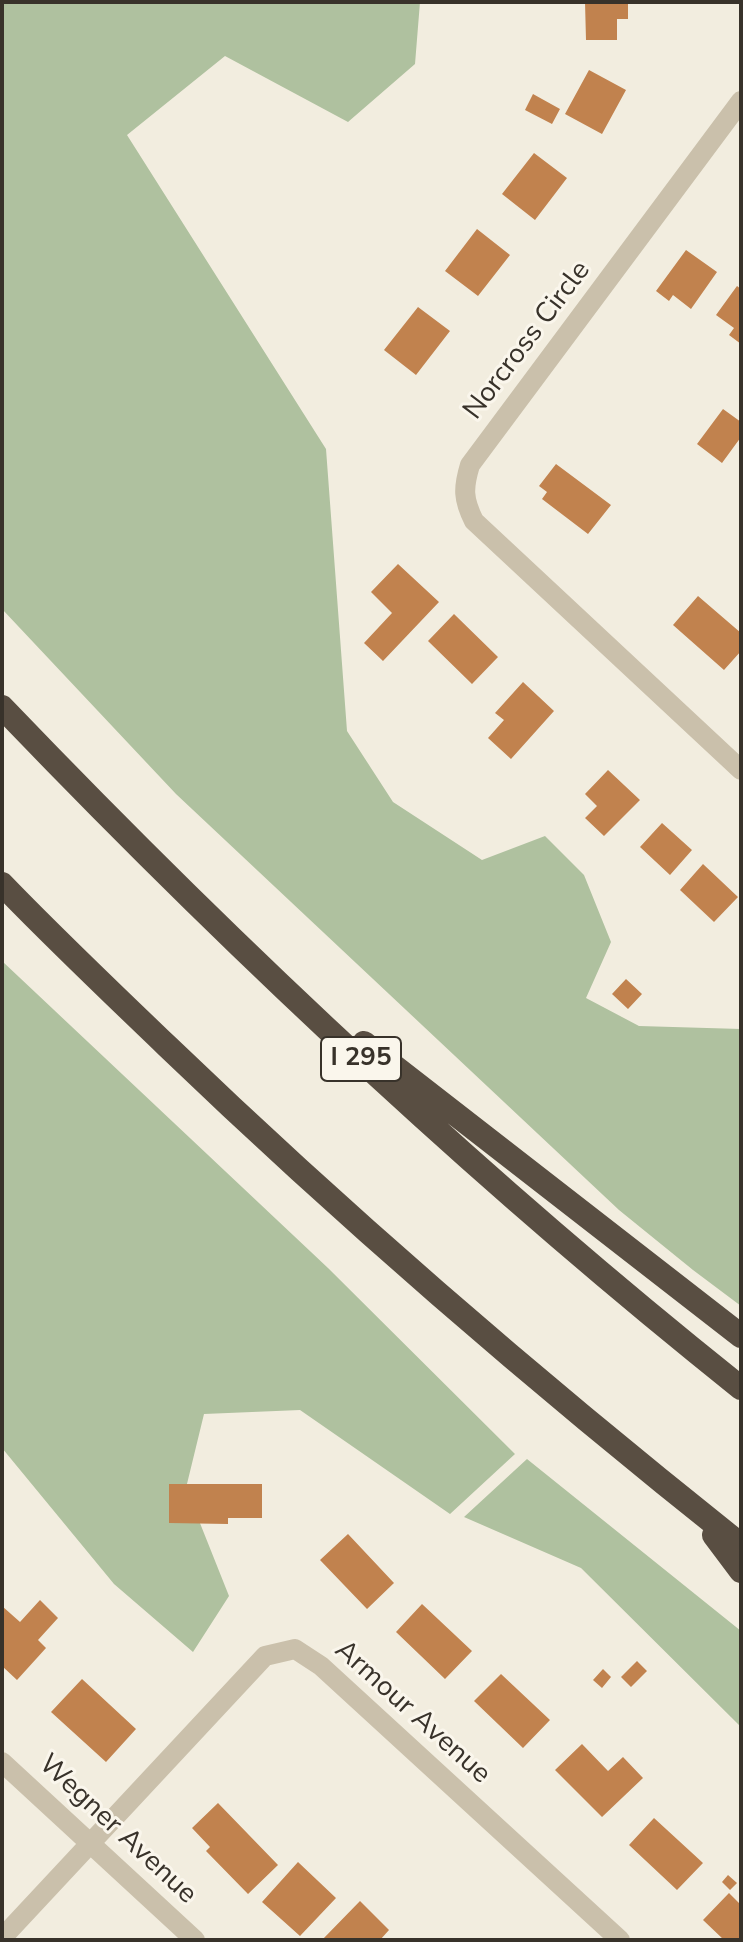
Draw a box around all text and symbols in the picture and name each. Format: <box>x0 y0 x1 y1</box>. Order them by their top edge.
street label: Norcross Circle <box>457 255 599 427</box>
road number: I 295 <box>321 1037 401 1081</box>
street label: Armour Avenue <box>327 1634 497 1792</box>
street label: Wegner Avenue <box>31 1748 203 1912</box>

